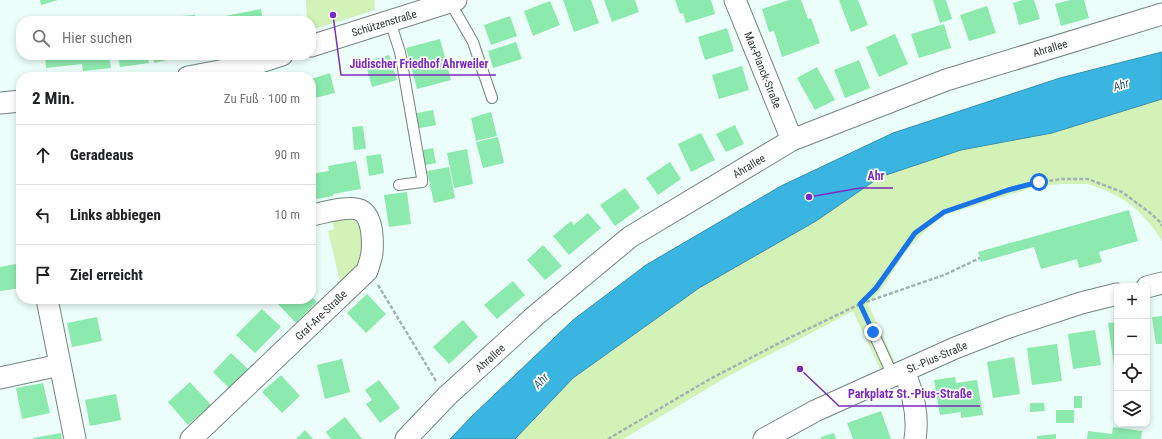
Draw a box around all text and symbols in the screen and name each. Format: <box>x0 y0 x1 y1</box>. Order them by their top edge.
street label: Schützenstraße <box>350 7 418 40</box>
search box <box>16 16 316 60</box>
icon: search <box>30 27 52 49</box>
text: Hier suchen <box>62 29 132 47</box>
street label: Max-Planck-Straße <box>741 30 784 110</box>
street label: Ahrallee <box>1031 37 1069 60</box>
callout: Jüdischer Friedhof Ahrweiler <box>341 51 496 75</box>
text: Jüdischer Friedhof Ahrweiler <box>349 57 489 71</box>
water label: Ahr <box>1110 76 1131 94</box>
text: 2 Min. <box>32 88 75 108</box>
text: Zu Fuß · 100 m <box>224 91 300 106</box>
icon: ahead <box>32 144 54 166</box>
text: Geradeaus <box>70 146 134 164</box>
text: 90 m <box>274 147 300 162</box>
street label: Ahrallee <box>731 152 768 181</box>
callout: Ahr <box>860 164 893 188</box>
text: Ahr <box>867 169 885 183</box>
route start <box>1030 173 1048 191</box>
icon: left <box>32 204 54 226</box>
text: Links abbiegen <box>70 206 161 224</box>
text: 10 m <box>274 207 300 222</box>
icon: arrive <box>32 264 54 286</box>
text: Ziel erreicht <box>70 266 143 284</box>
map controls <box>1114 283 1150 427</box>
button: + <box>1114 283 1150 319</box>
street label: Graf-Are-Straße <box>293 287 350 343</box>
button: − <box>1114 319 1150 355</box>
route end <box>864 323 882 341</box>
street label: St.-Pius-Straße <box>905 339 969 376</box>
street label: Ahrallee <box>473 342 508 375</box>
button: locate <box>1114 355 1150 391</box>
water label: Ahr <box>530 370 552 392</box>
callout: Parkplatz St.-Pius-Straße <box>839 382 980 406</box>
text: Parkplatz St.-Pius-Straße <box>848 387 972 401</box>
button: layers <box>1114 391 1150 427</box>

